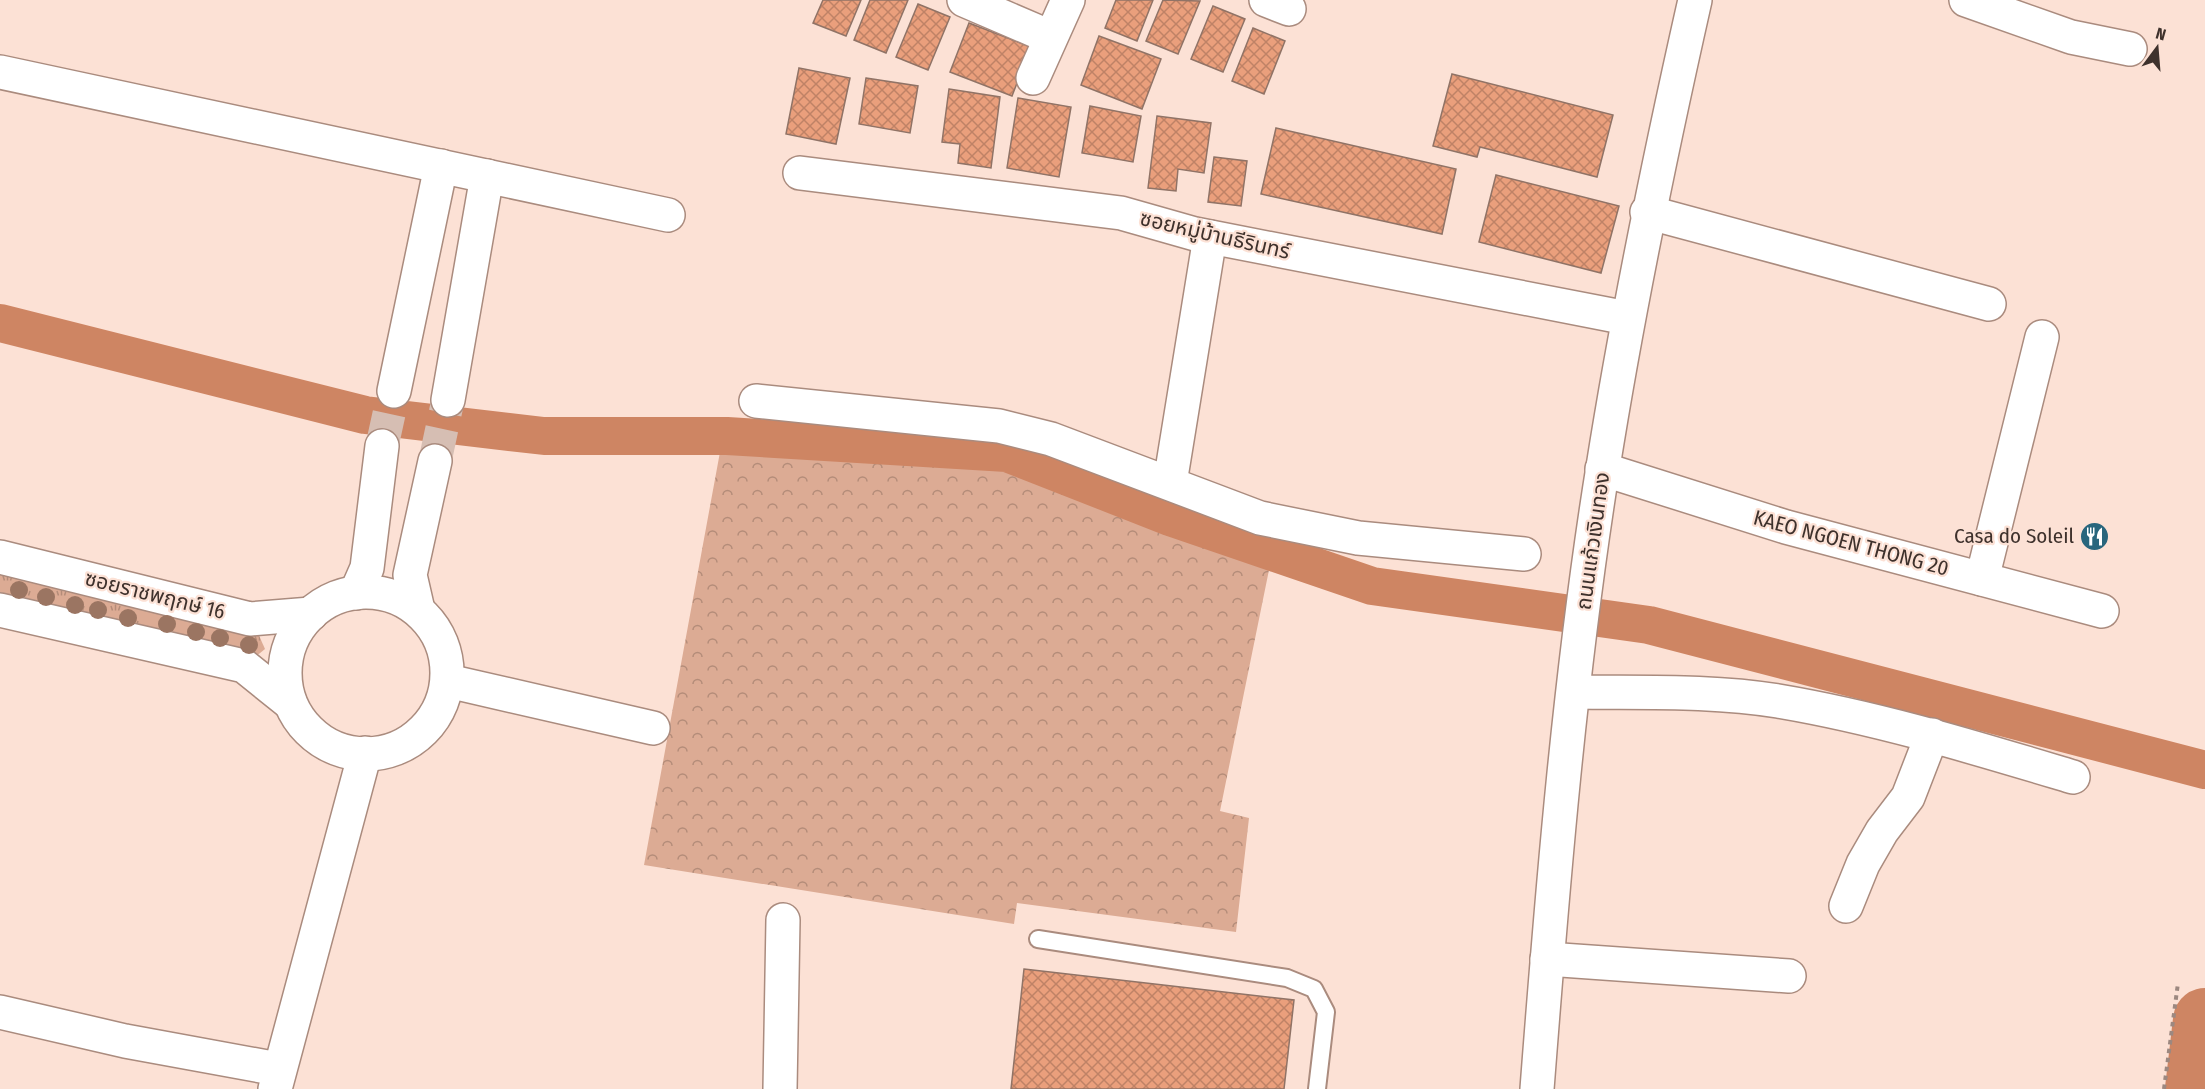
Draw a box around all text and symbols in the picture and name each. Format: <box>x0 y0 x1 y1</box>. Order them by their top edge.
north arrow <box>2127 18 2187 78</box>
text: N <box>2154 24 2168 45</box>
street label: ซอยหมู่บ้านธีรินทร์ <box>1137 205 1294 265</box>
street label: ถนนแก้วเงินทอง <box>1570 470 1616 612</box>
street label: KAEO NGOEN THONG 20 <box>1751 504 1951 582</box>
restaurant icon: Casa do Soleil <box>2079 520 2111 552</box>
place label: Casa do Soleil <box>1954 523 2074 549</box>
street label: ซอยราชพฤกษ์ 16 <box>82 565 228 625</box>

